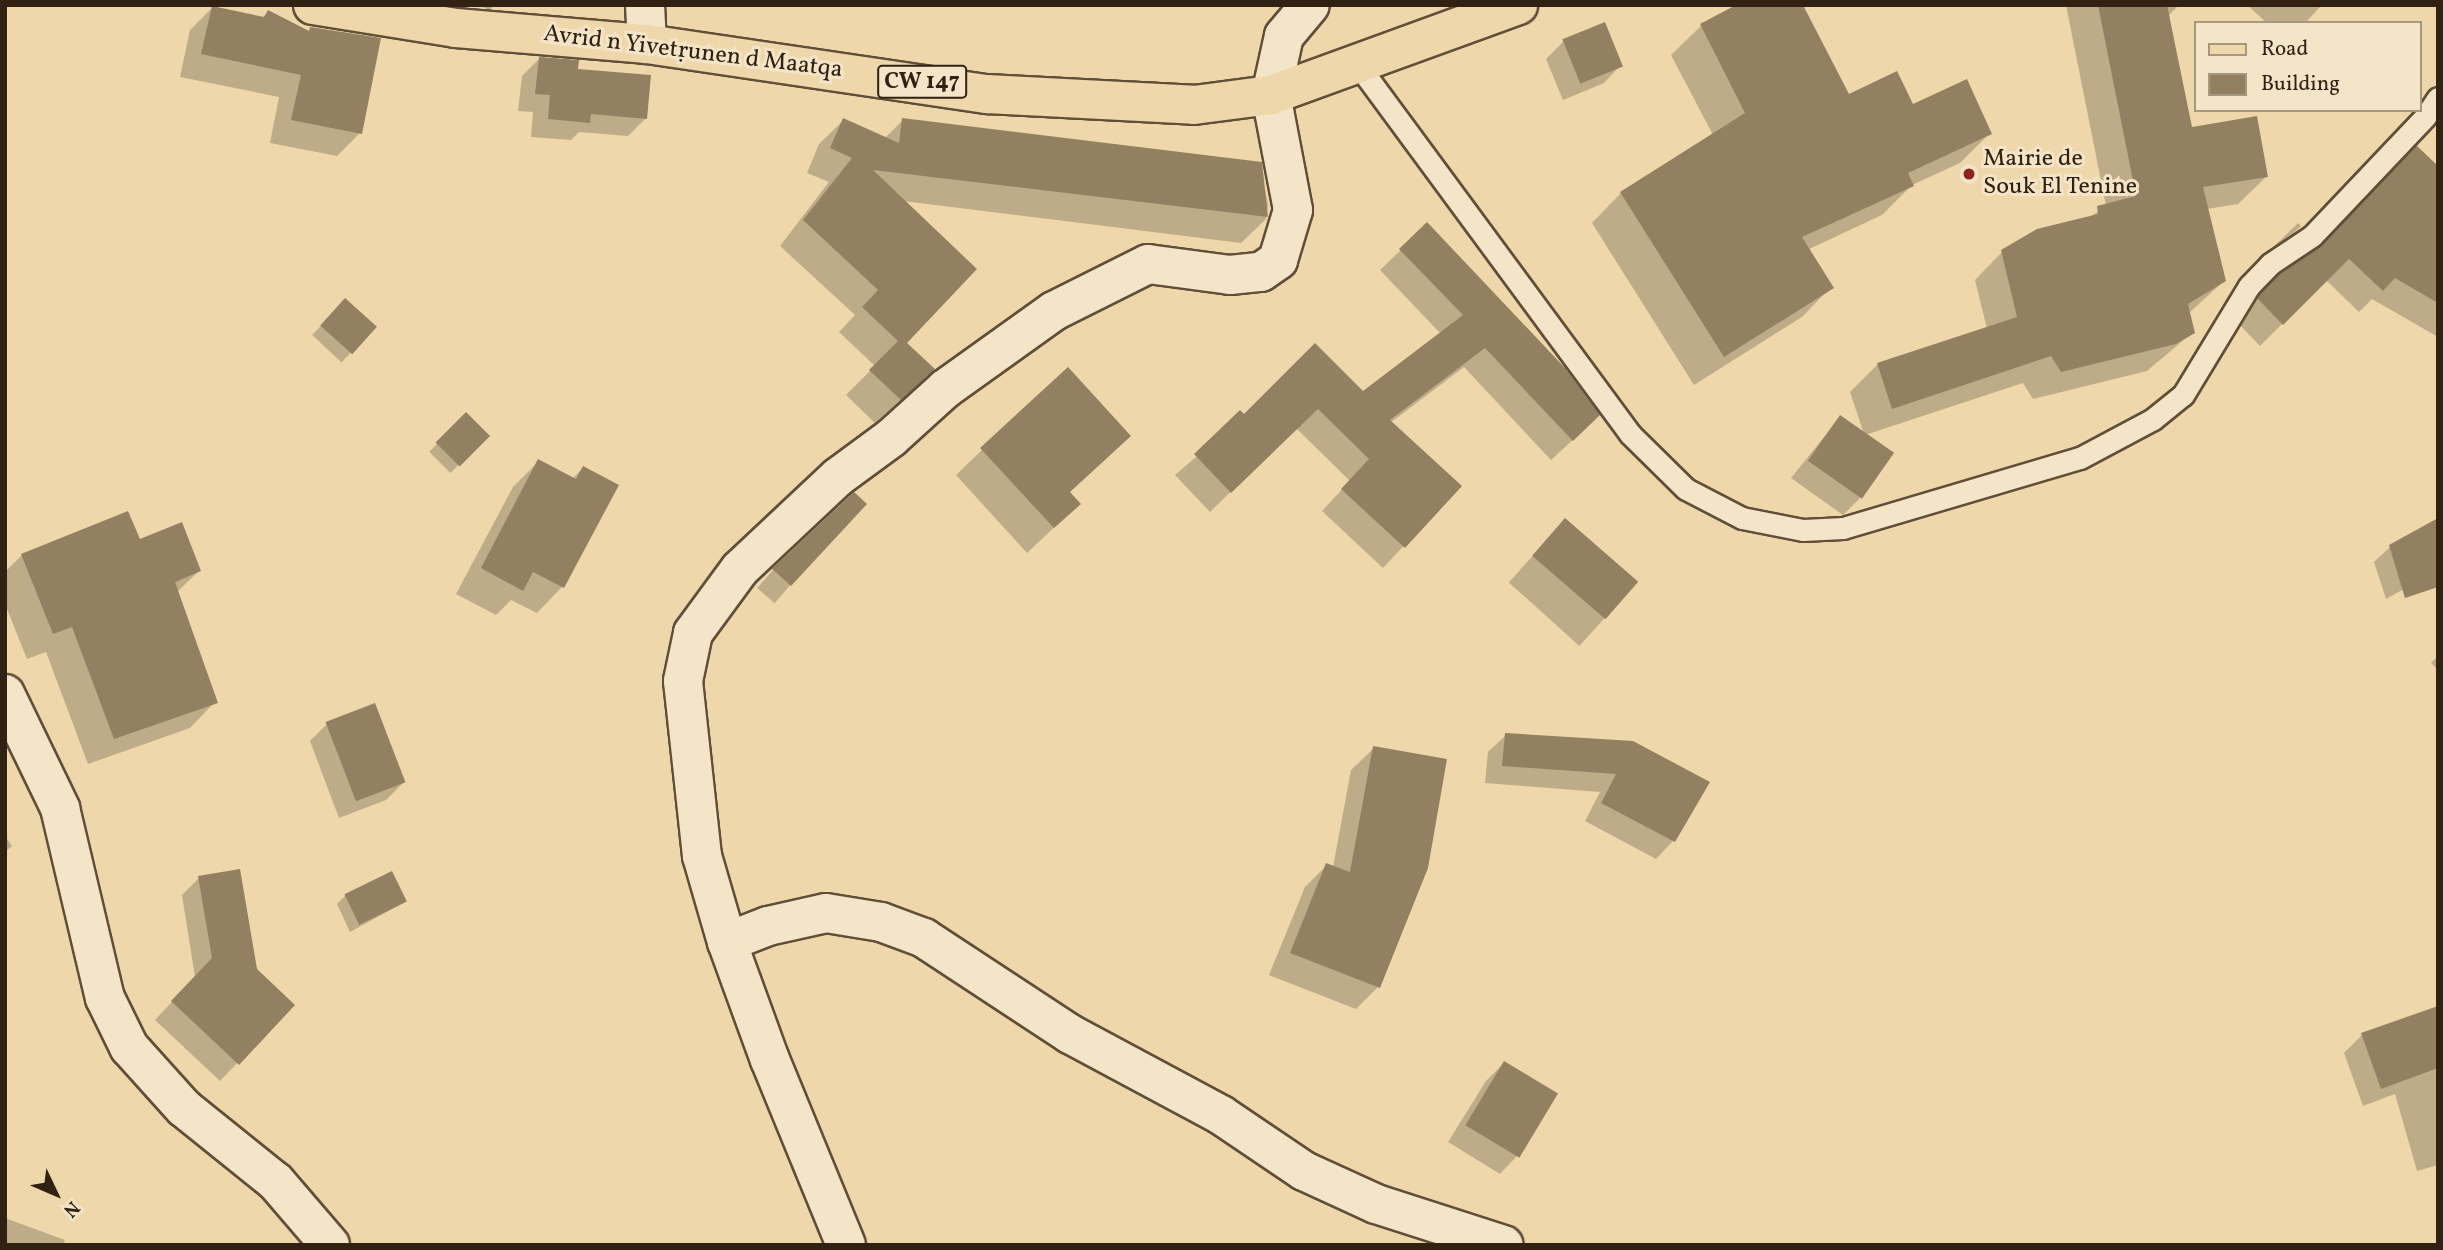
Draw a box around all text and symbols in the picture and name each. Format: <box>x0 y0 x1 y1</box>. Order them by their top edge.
street label: Avrid n Yivetṛunen d Maatqa <box>541 20 845 86</box>
legend <box>2194 21 2422 112</box>
text: Road <box>2261 35 2308 64</box>
road number: CW 147 <box>876 62 968 102</box>
text: Building <box>2261 70 2340 99</box>
place label: Mairie de Souk El Tenine <box>1983 146 2138 202</box>
marker: Mairie de Souk El Tenine <box>1961 166 1977 182</box>
north arrow <box>21 1159 91 1229</box>
text: N <box>57 1195 85 1223</box>

